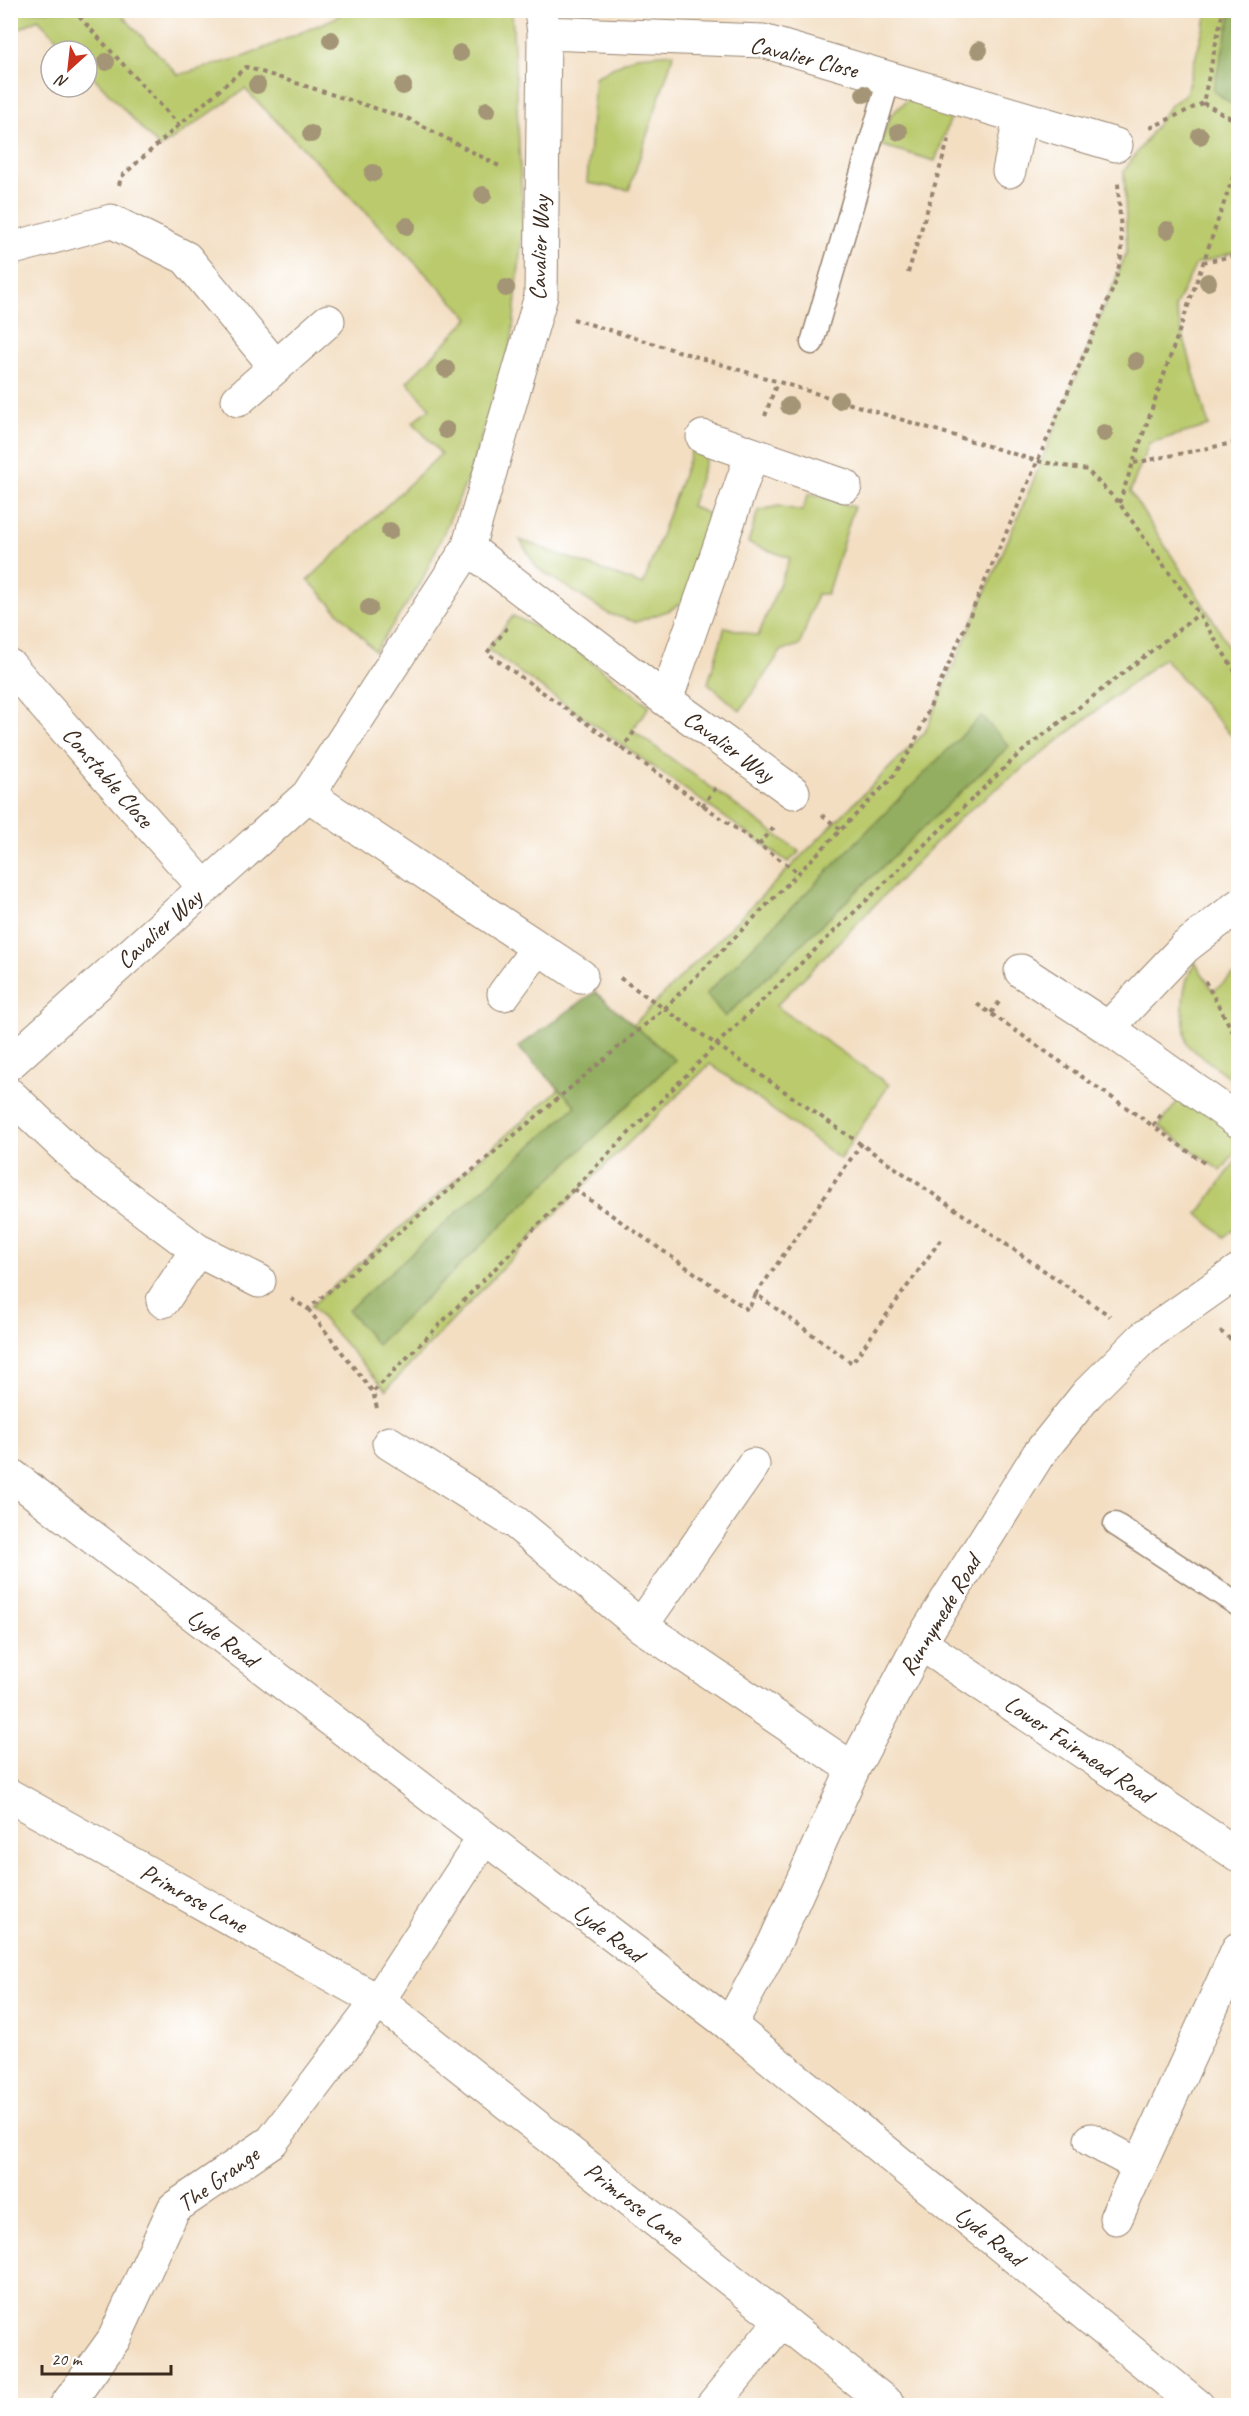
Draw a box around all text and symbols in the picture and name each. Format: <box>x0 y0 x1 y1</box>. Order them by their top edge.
street label: Cavalier Close <box>747 29 863 85</box>
north arrow <box>39 39 99 99</box>
text: N <box>51 69 72 93</box>
street label: Cavalier Way <box>522 193 556 301</box>
street label: Cavalier Way <box>678 703 782 790</box>
street label: Constable Close <box>56 720 162 835</box>
street label: Cavalier Way <box>110 882 209 975</box>
street label: Runnymede Road <box>892 1546 990 1681</box>
street label: Lyde Road <box>182 1602 267 1676</box>
street label: Lower Fairmead Road <box>999 1688 1162 1812</box>
street label: Primrose Lane <box>135 1856 254 1941</box>
street label: Lyde Road <box>568 1897 653 1971</box>
street label: The Grange <box>171 2138 266 2219</box>
street label: Primrose Lane <box>579 2155 691 2252</box>
street label: Lyde Road <box>949 2199 1034 2275</box>
scale bar <box>42 2338 171 2376</box>
text: 20 m <box>51 2348 84 2370</box>

